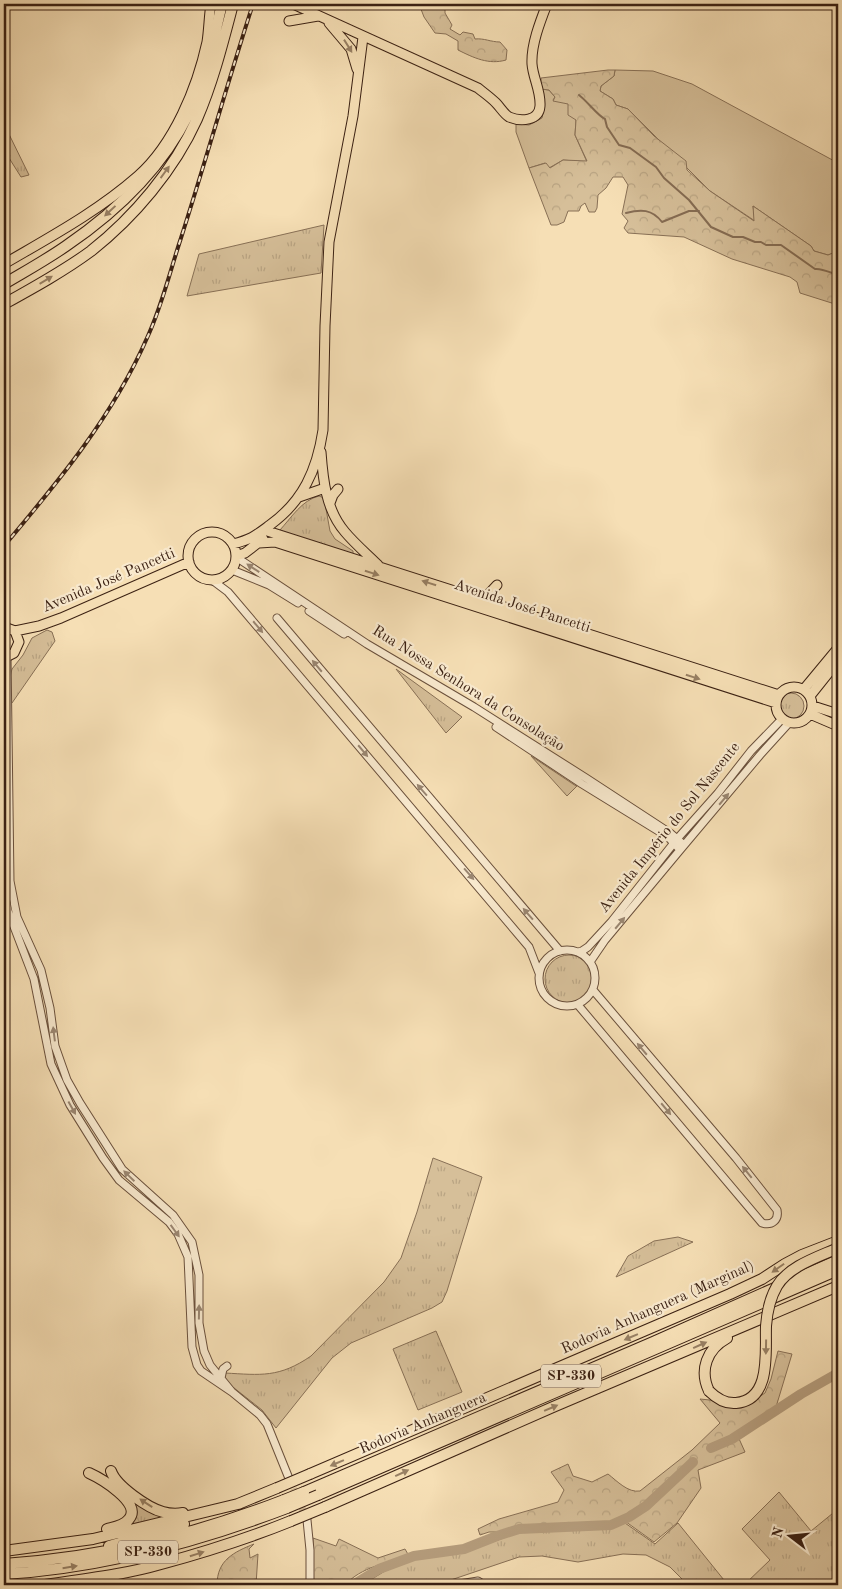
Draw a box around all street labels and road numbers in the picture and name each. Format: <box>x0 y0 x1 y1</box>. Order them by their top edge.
street label: Avenida José Pancetti <box>41 546 177 616</box>
street label: Avenida José Pancetti <box>452 578 592 636</box>
street label: Rua Nossa Senhora da Consolação <box>369 623 567 755</box>
street label: Avenida Império do Sol Nascente <box>597 740 743 916</box>
street label: Rodovia Anhanguera (Marginal) <box>559 1259 757 1357</box>
road number: SP-330 <box>541 1364 601 1388</box>
street label: Rodovia Anhanguera <box>357 1390 489 1458</box>
road number: SP-330 <box>118 1540 178 1564</box>

